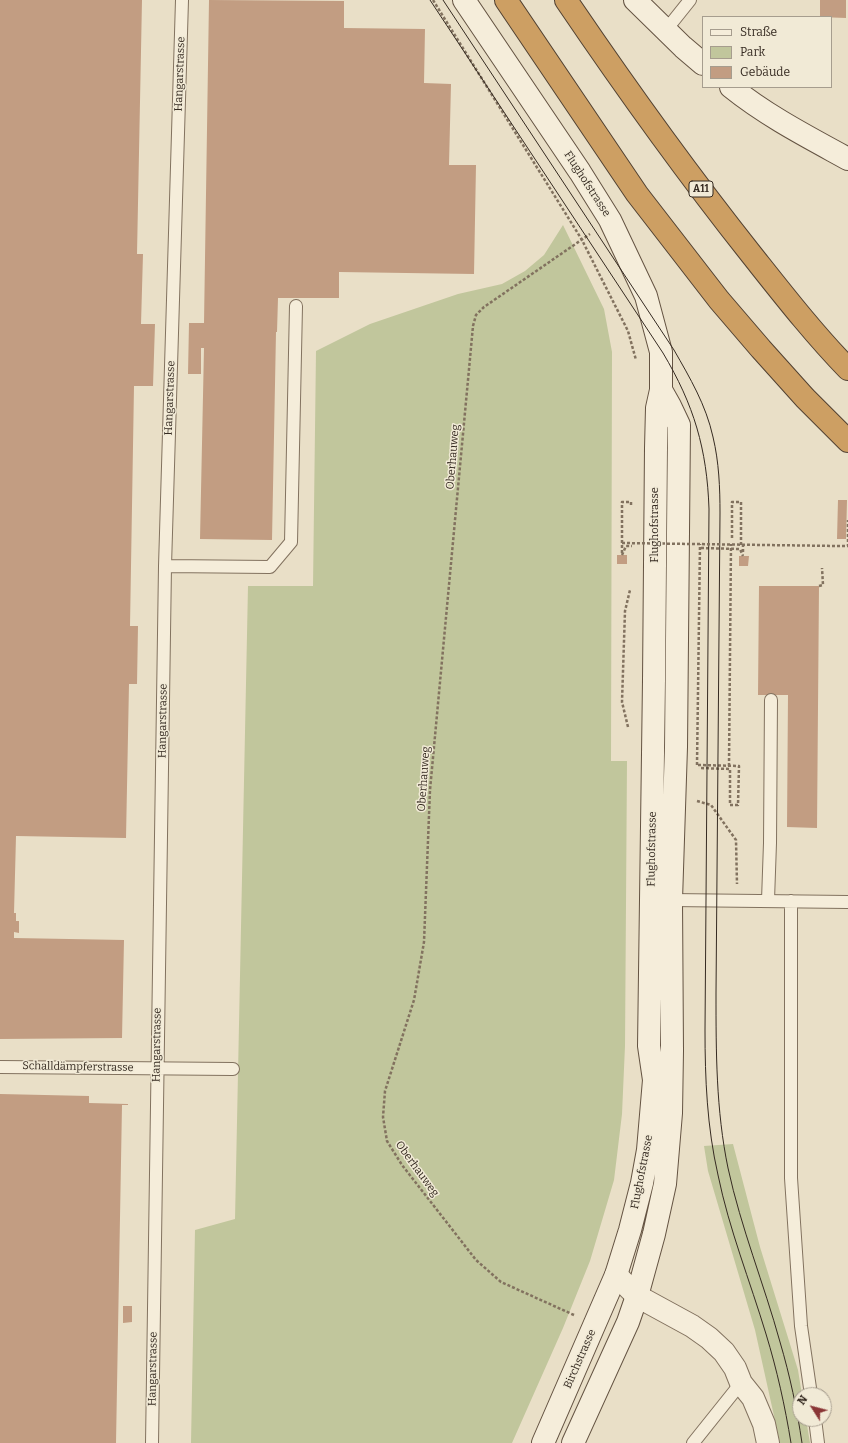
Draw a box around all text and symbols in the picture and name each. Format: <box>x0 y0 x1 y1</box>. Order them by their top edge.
legend <box>702 16 832 88</box>
text: Straße <box>740 25 777 39</box>
street label: Hangarstrasse <box>172 36 188 112</box>
text: Park <box>740 45 765 59</box>
text: Gebäude <box>740 65 790 79</box>
street label: Flughofstrasse <box>561 149 613 219</box>
road number: A11 <box>689 181 713 197</box>
street label: Hangarstrasse <box>162 360 178 436</box>
street label: Oberhauweg <box>444 424 462 490</box>
street label: Flughofstrasse <box>648 487 662 563</box>
street label: Hangarstrasse <box>156 684 170 758</box>
street label: Oberhauweg <box>415 746 433 812</box>
street label: Flughofstrasse <box>645 811 659 887</box>
street label: Hangarstrasse <box>150 1008 164 1082</box>
street label: Schalldämpferstrasse <box>22 1059 134 1075</box>
street label: Flughofstrasse <box>628 1134 656 1210</box>
street label: Oberhauweg <box>392 1139 442 1199</box>
street label: Birchstrasse <box>561 1327 599 1391</box>
street label: Hangarstrasse <box>146 1332 160 1406</box>
north arrow <box>792 1387 832 1427</box>
text: N <box>795 1393 810 1407</box>

